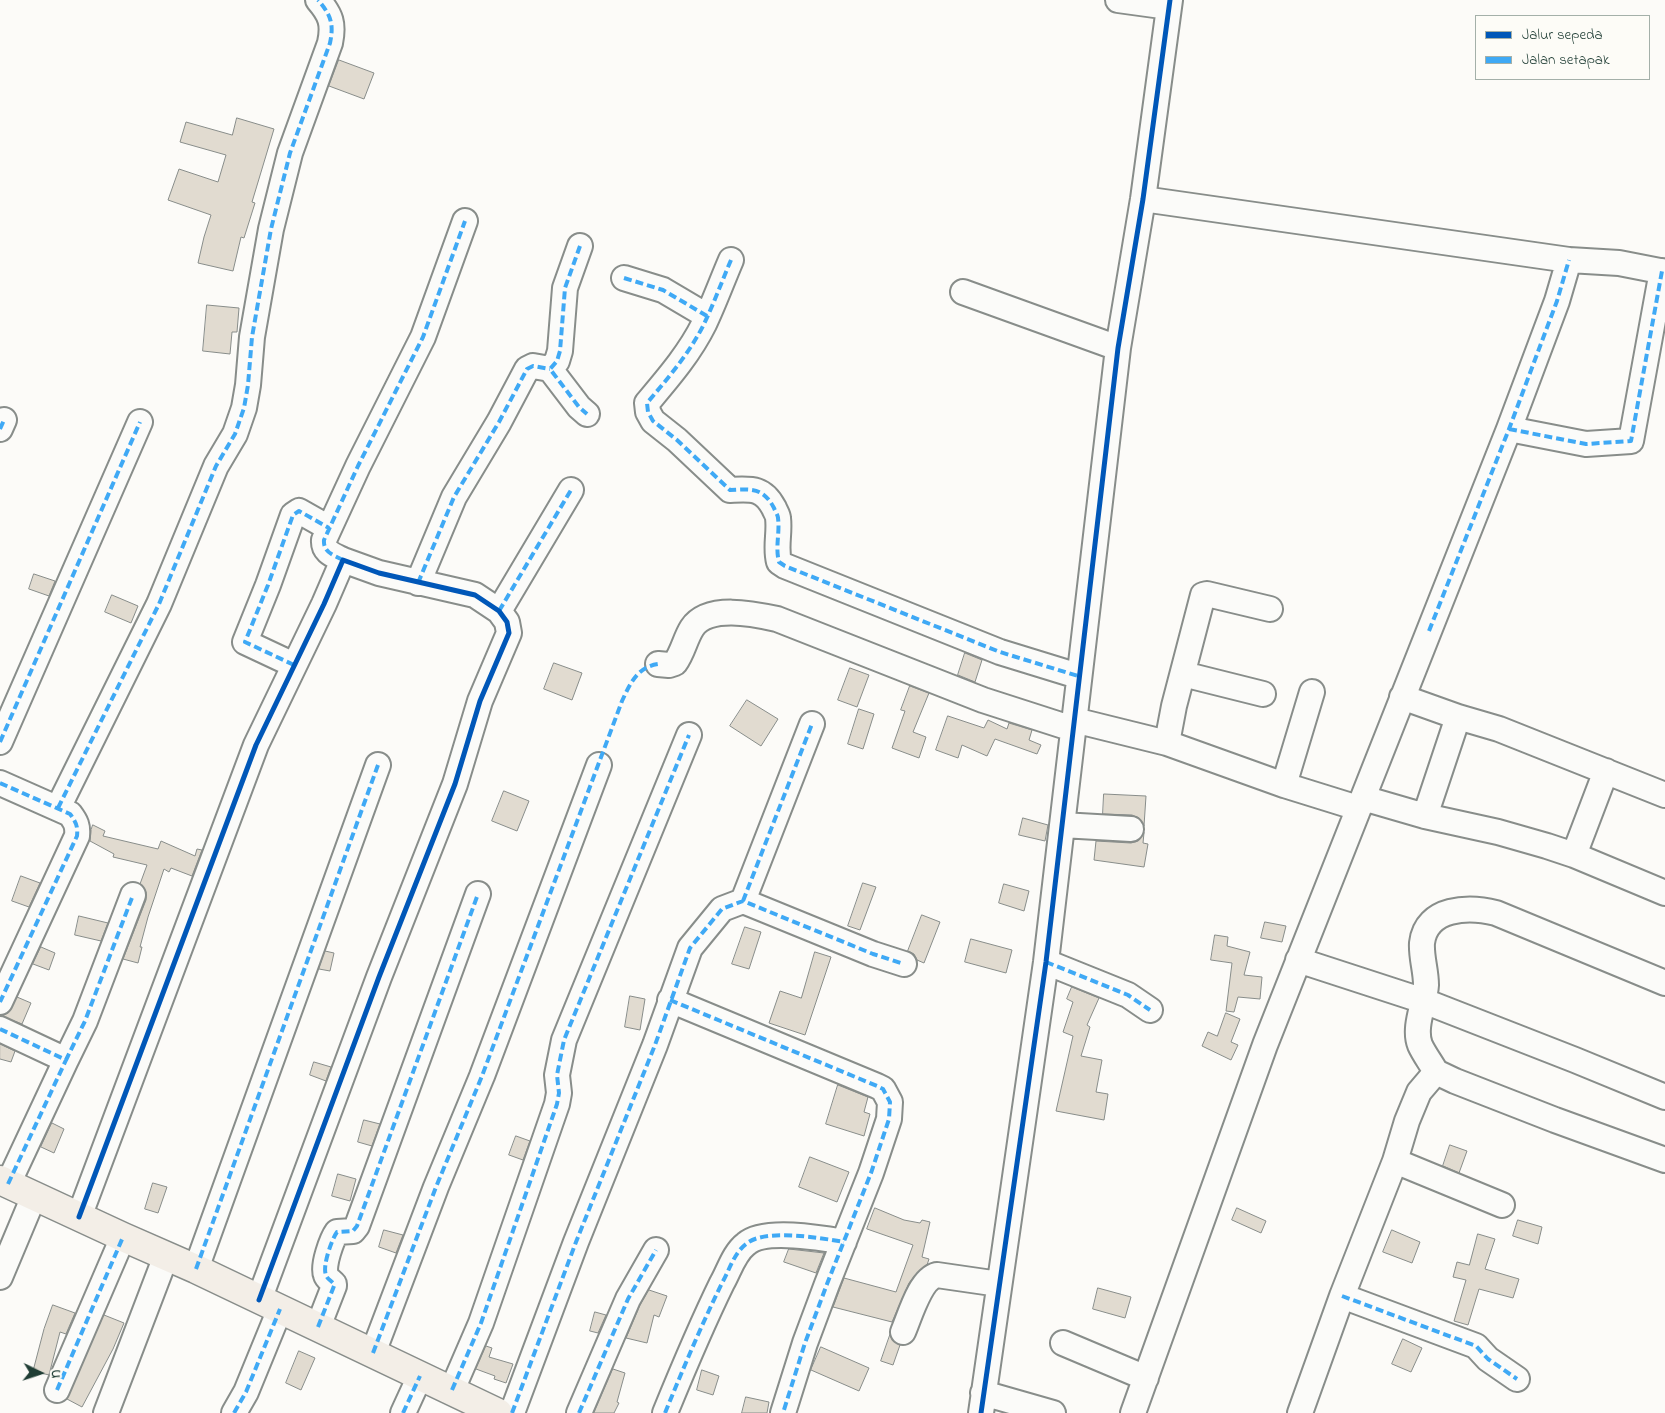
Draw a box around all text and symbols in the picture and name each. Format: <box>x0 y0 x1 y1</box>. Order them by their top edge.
legend <box>1475 15 1650 80</box>
text: Jalur sepeda <box>1522 24 1603 46</box>
text: Jalan setapak <box>1522 49 1610 71</box>
north arrow <box>15 1348 65 1398</box>
text: U <box>45 1369 66 1379</box>

